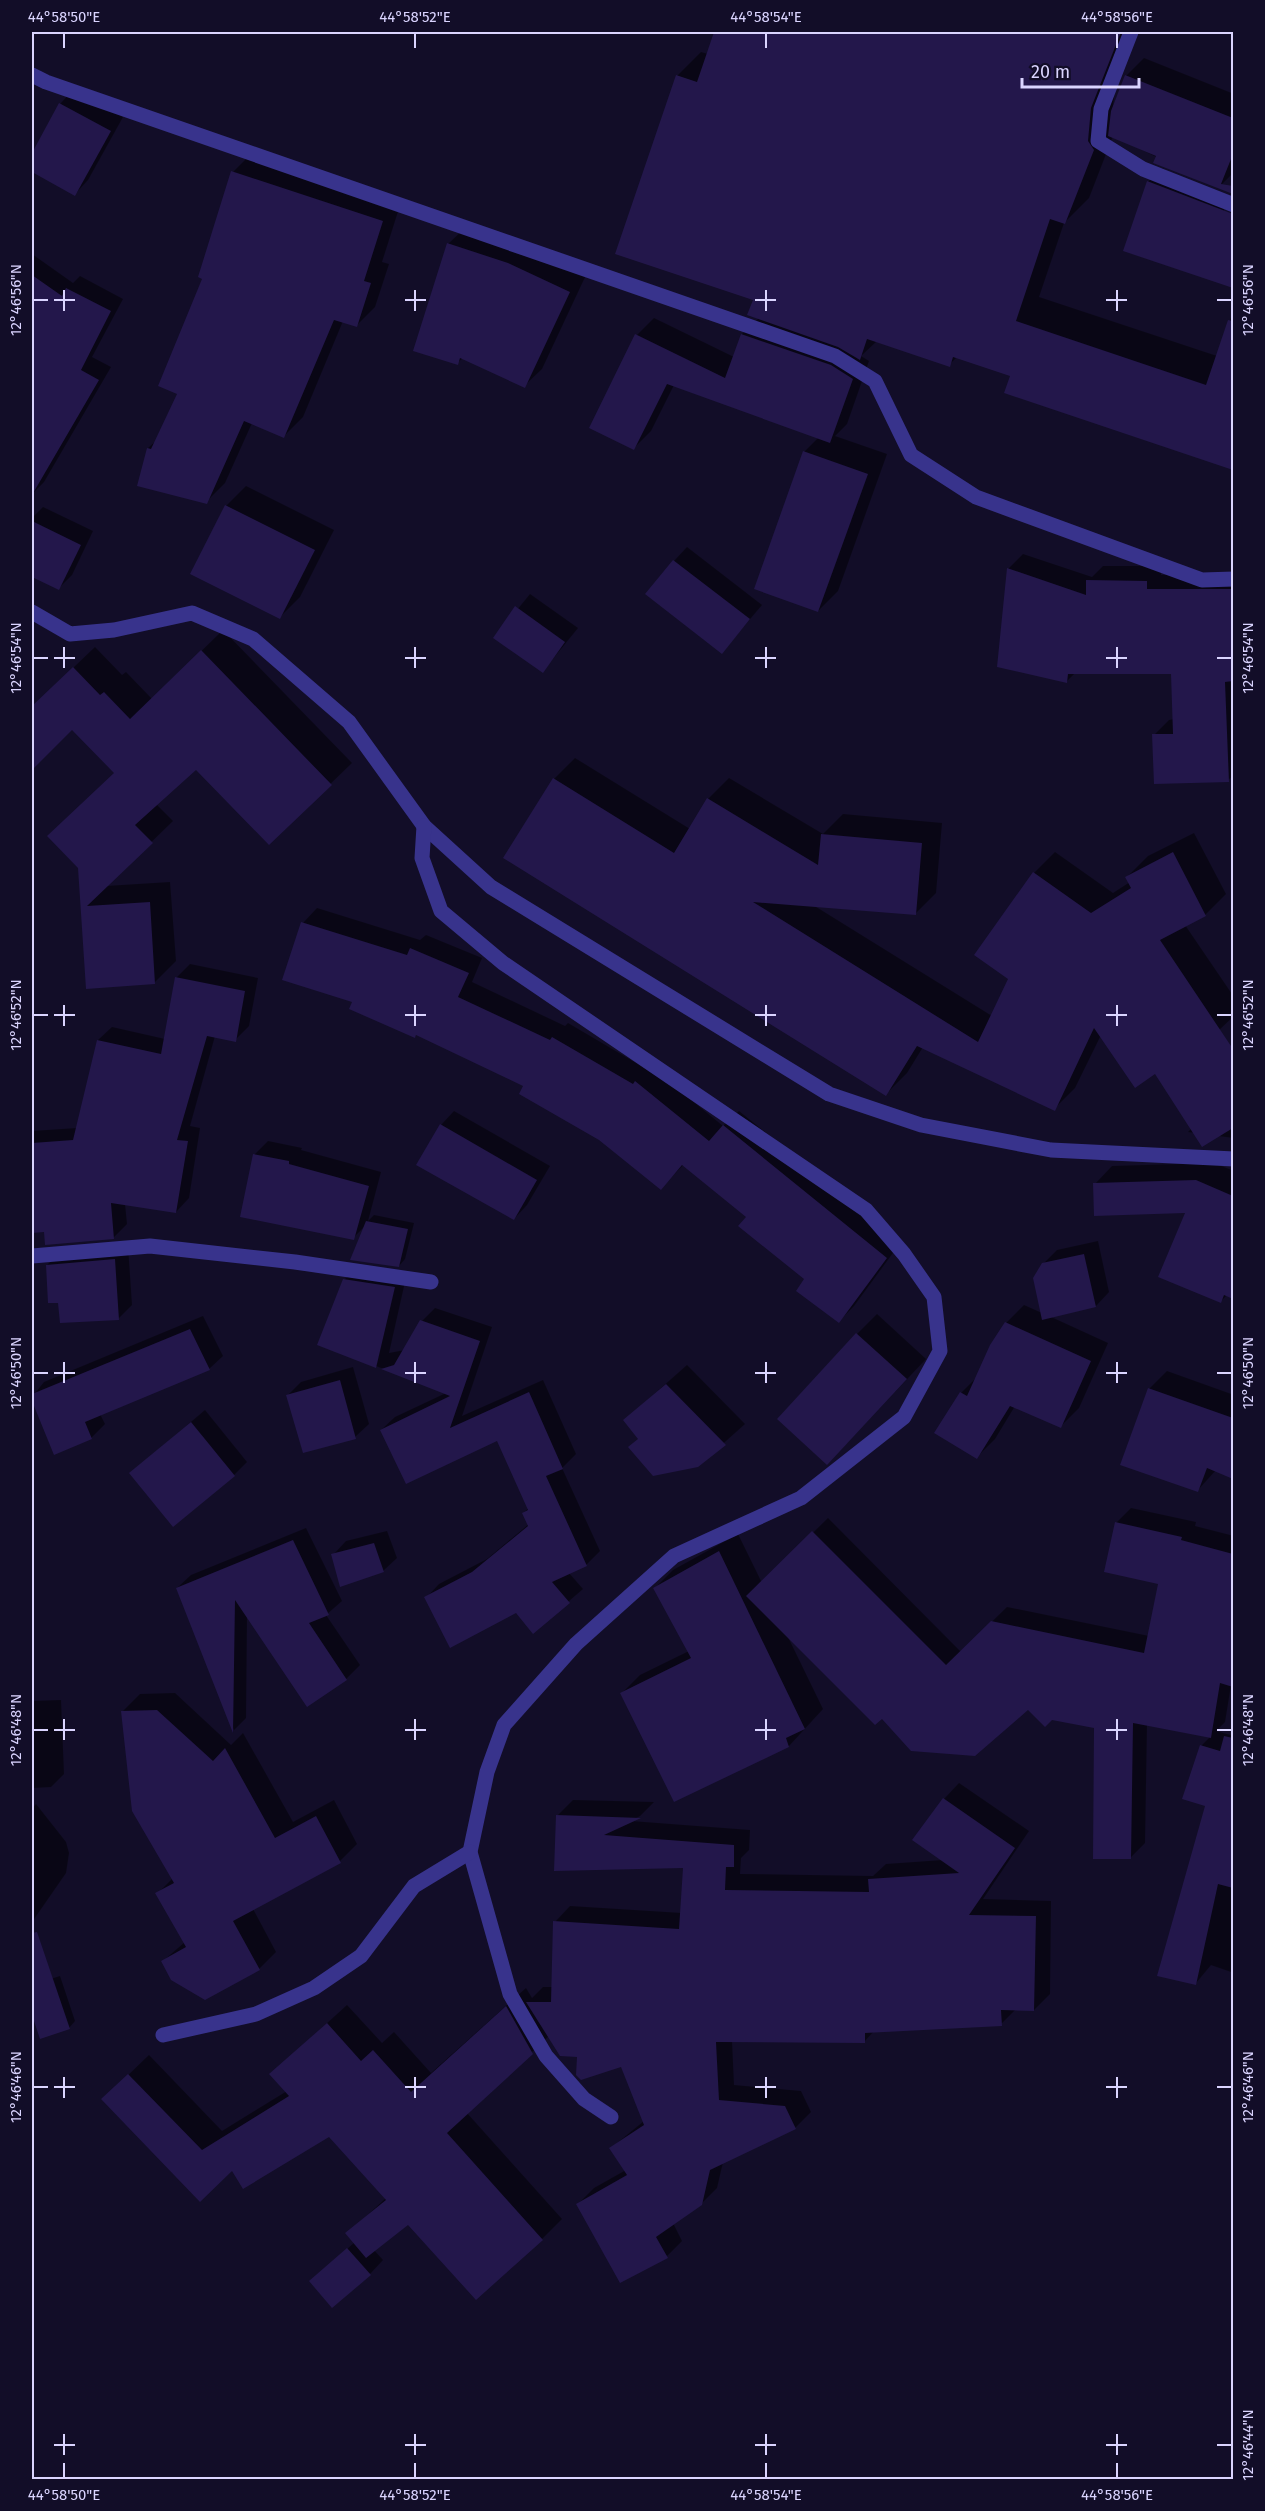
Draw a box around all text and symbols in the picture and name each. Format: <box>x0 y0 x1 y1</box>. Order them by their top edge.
text: 44°58'50"E <box>28 8 100 26</box>
text: 44°58'52"E <box>379 8 451 26</box>
text: 44°58'54"E <box>730 8 802 26</box>
text: 44°58'56"E <box>1081 8 1153 26</box>
scale bar <box>1022 51 1139 89</box>
text: 20 m <box>1031 61 1070 83</box>
text: 12°46'56"N <box>7 264 25 336</box>
text: 12°46'56"N <box>1239 264 1257 336</box>
text: 12°46'54"N <box>7 622 25 694</box>
text: 12°46'54"N <box>1239 622 1257 694</box>
text: 12°46'52"N <box>7 979 25 1051</box>
text: 12°46'52"N <box>1239 979 1257 1051</box>
text: 12°46'50"N <box>7 1337 25 1409</box>
text: 12°46'50"N <box>1239 1337 1257 1409</box>
text: 12°46'48"N <box>7 1694 25 1766</box>
text: 12°46'48"N <box>1239 1694 1257 1766</box>
text: 12°46'46"N <box>7 2051 25 2123</box>
text: 12°46'46"N <box>1239 2051 1257 2123</box>
text: 12°46'44"N <box>1239 2409 1257 2481</box>
text: 44°58'50"E <box>28 2486 100 2504</box>
text: 44°58'52"E <box>379 2486 451 2504</box>
text: 44°58'54"E <box>730 2486 802 2504</box>
text: 44°58'56"E <box>1081 2486 1153 2504</box>

